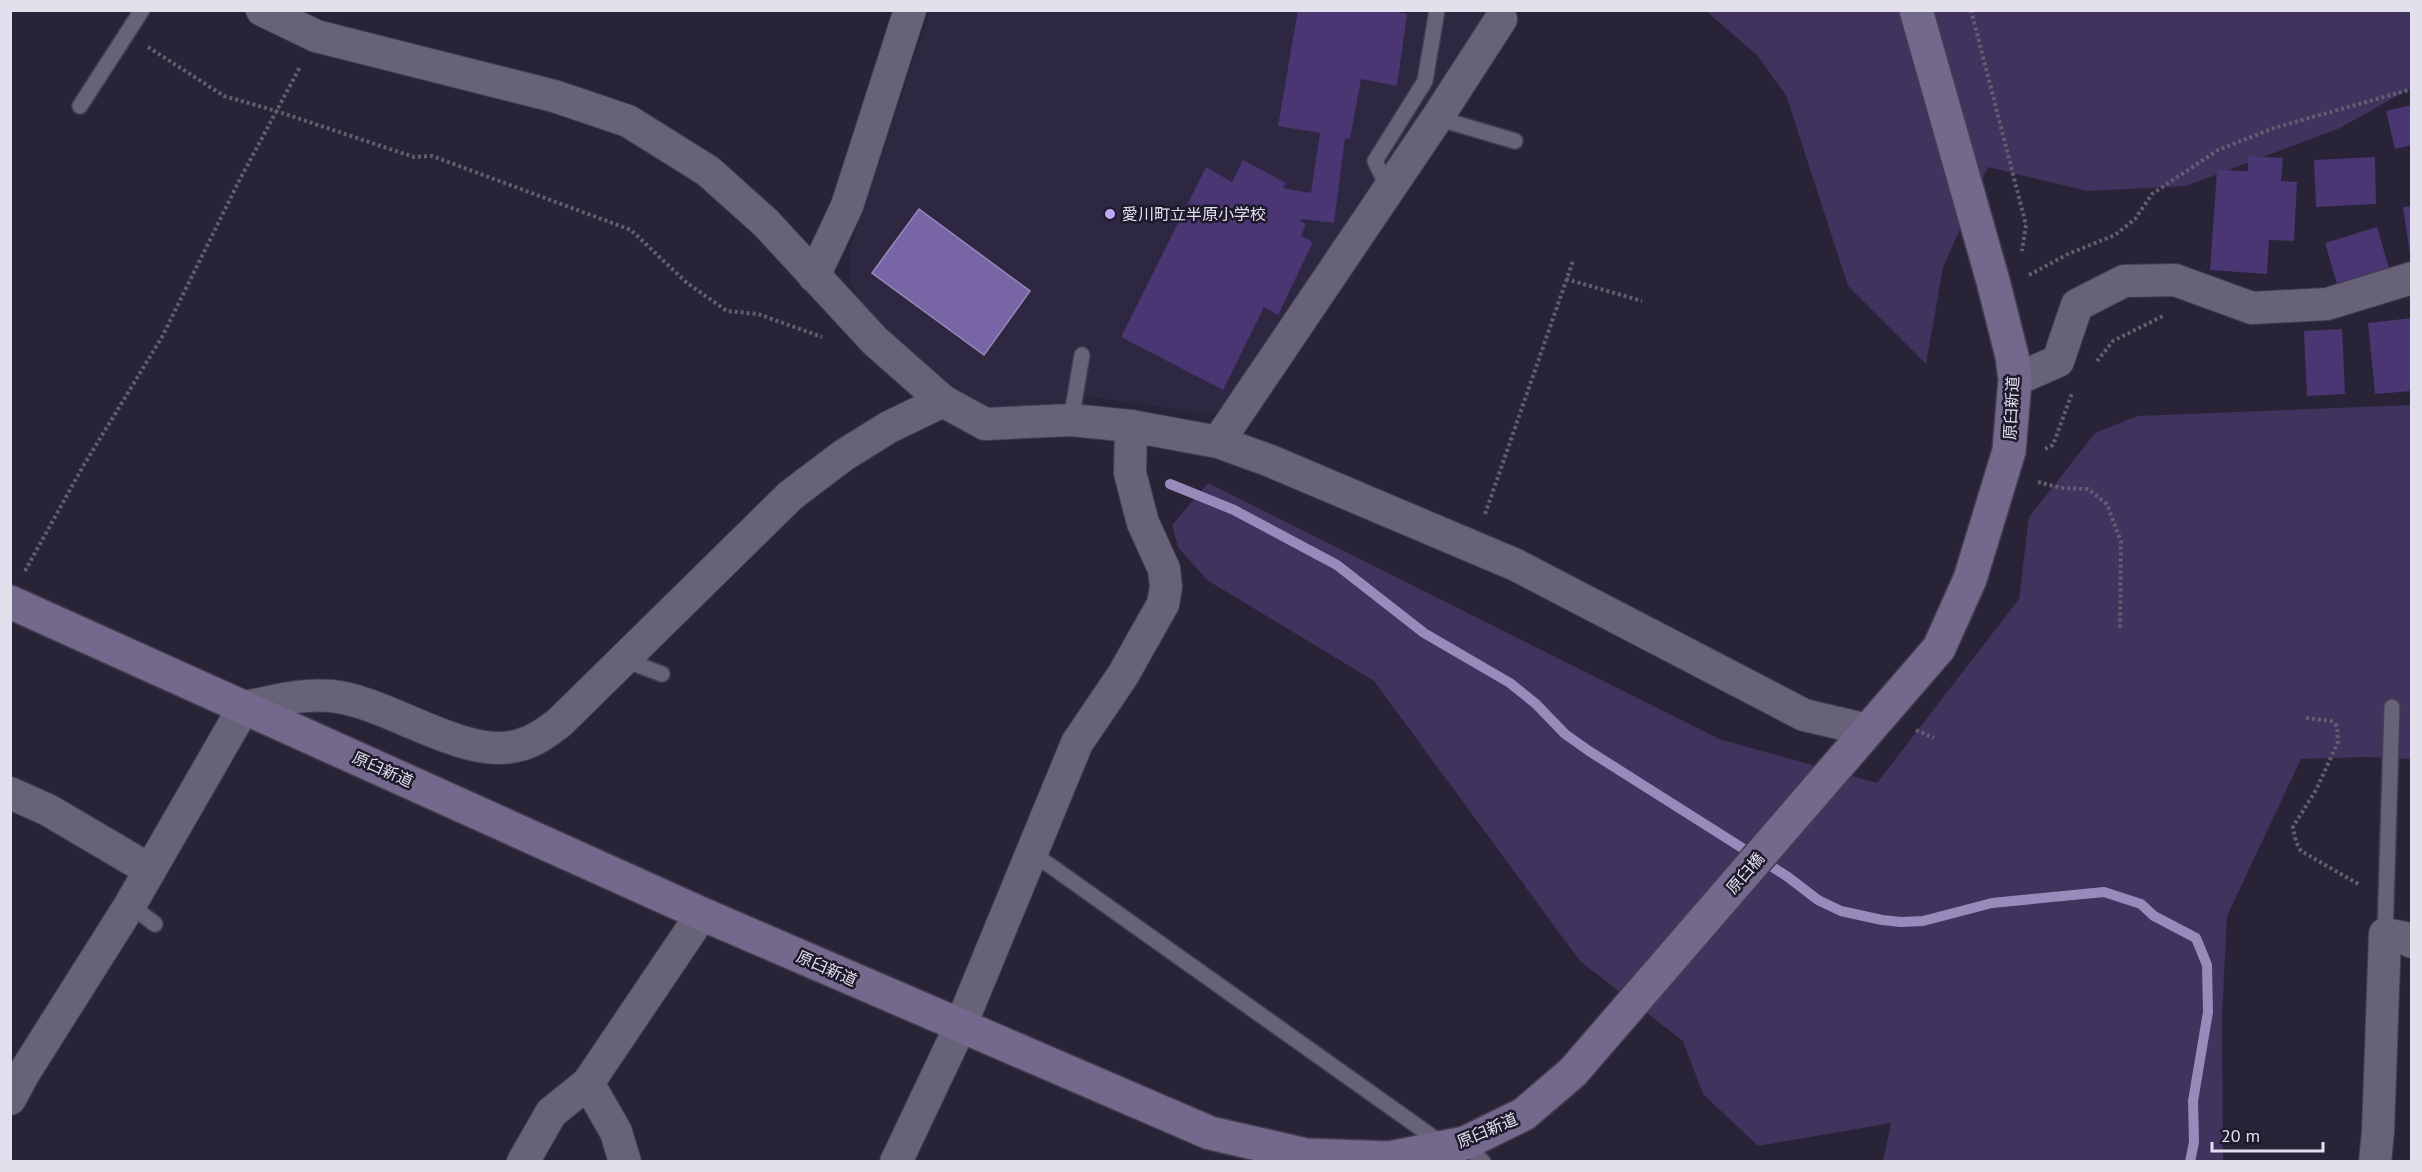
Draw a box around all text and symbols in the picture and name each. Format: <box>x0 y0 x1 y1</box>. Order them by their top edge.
place label: 愛川町立半原小学校 <box>1122 204 1266 224</box>
marker: 愛川町立半原小学校 <box>1103 207 1117 221</box>
street label: 原臼新道 <box>1999 376 2023 440</box>
street label: 原臼新道 <box>350 747 416 791</box>
street label: 原臼橋 <box>1722 848 1768 898</box>
street label: 原臼新道 <box>794 946 860 990</box>
street label: 原臼新道 <box>1454 1108 1520 1152</box>
scale bar <box>2212 1115 2323 1153</box>
text: 20 m <box>2221 1124 2260 1147</box>

